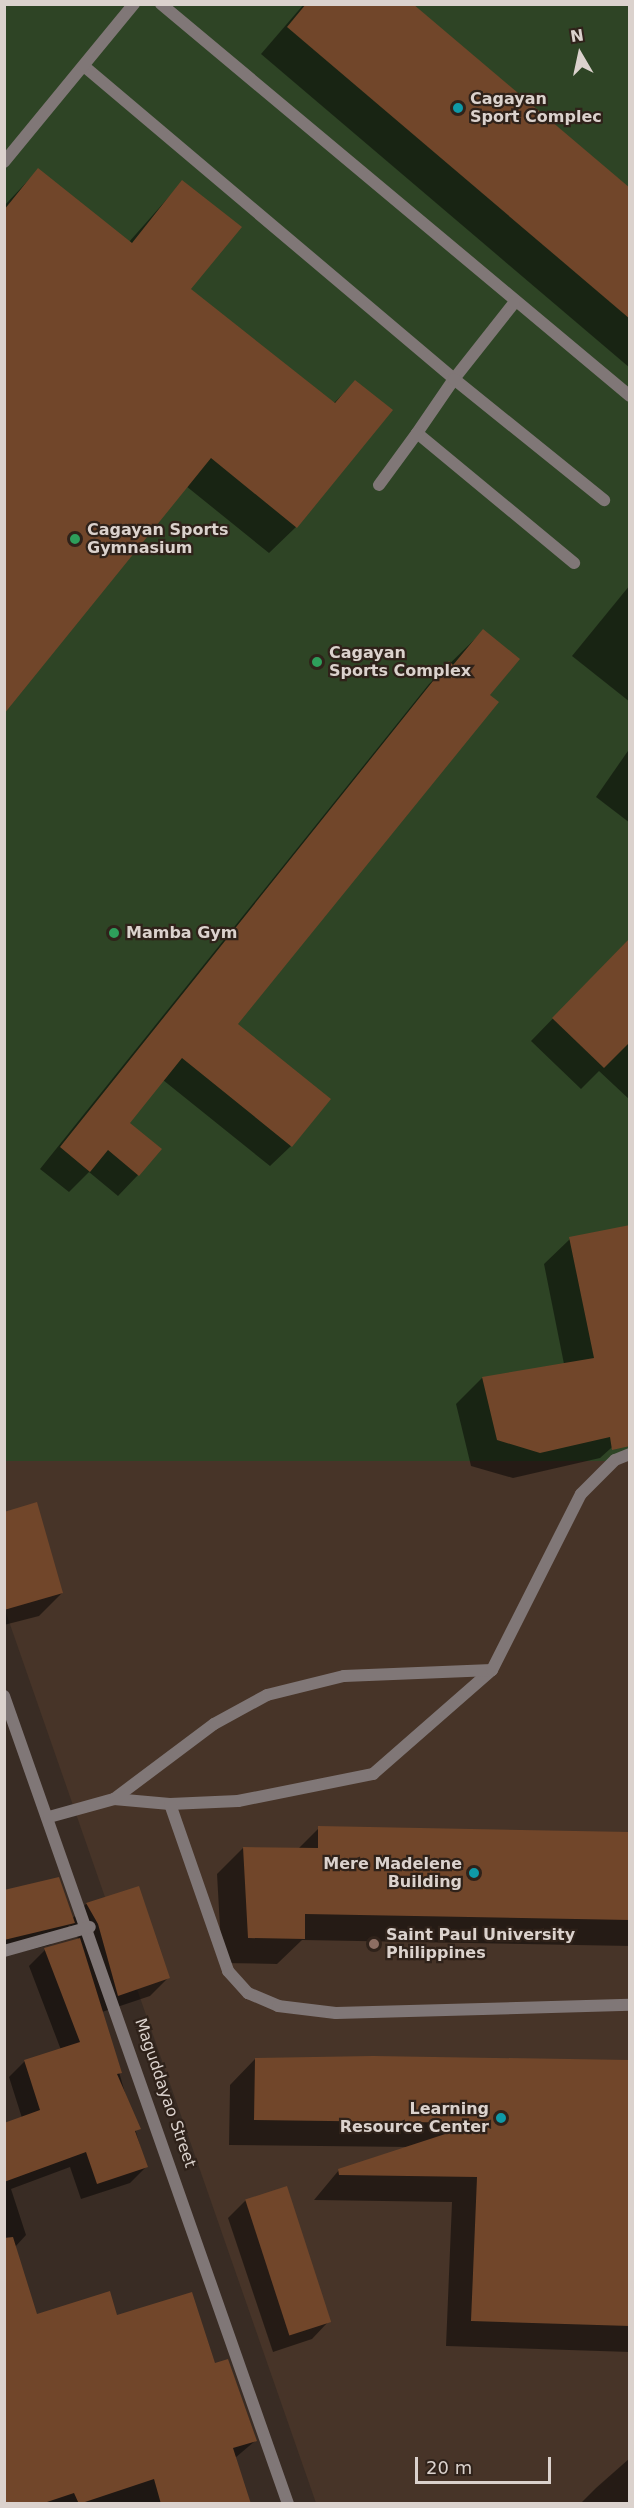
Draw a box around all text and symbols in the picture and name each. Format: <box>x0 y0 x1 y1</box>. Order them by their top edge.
north arrow <box>550 24 610 84</box>
text: N <box>569 25 585 46</box>
place label: Cagayan Sport Complec <box>470 89 602 127</box>
marker: Cagayan Sport Complec <box>451 101 465 115</box>
place label: Cagayan Sports Gymnasium <box>87 520 229 558</box>
marker: Cagayan Sports Gymnasium <box>68 532 82 546</box>
place label: Cagayan Sports Complex <box>329 643 471 681</box>
marker: Cagayan Sports Complex <box>310 655 324 669</box>
place label: Mamba Gym <box>126 923 237 943</box>
marker: Mamba Gym <box>107 926 121 940</box>
place label: Mere Madelene Building <box>323 1854 462 1892</box>
marker: Mere Madelene Building <box>467 1866 481 1880</box>
place label: Saint Paul University Philippines <box>386 1925 575 1963</box>
marker: Saint Paul University Philippines <box>367 1937 381 1951</box>
street label: Maguddayao Street <box>130 2016 200 2170</box>
place label: Learning Resource Center <box>340 2099 489 2137</box>
marker: Learning Resource Center <box>494 2111 508 2125</box>
scale bar <box>418 2445 554 2483</box>
text: 20 m <box>426 2457 472 2478</box>

